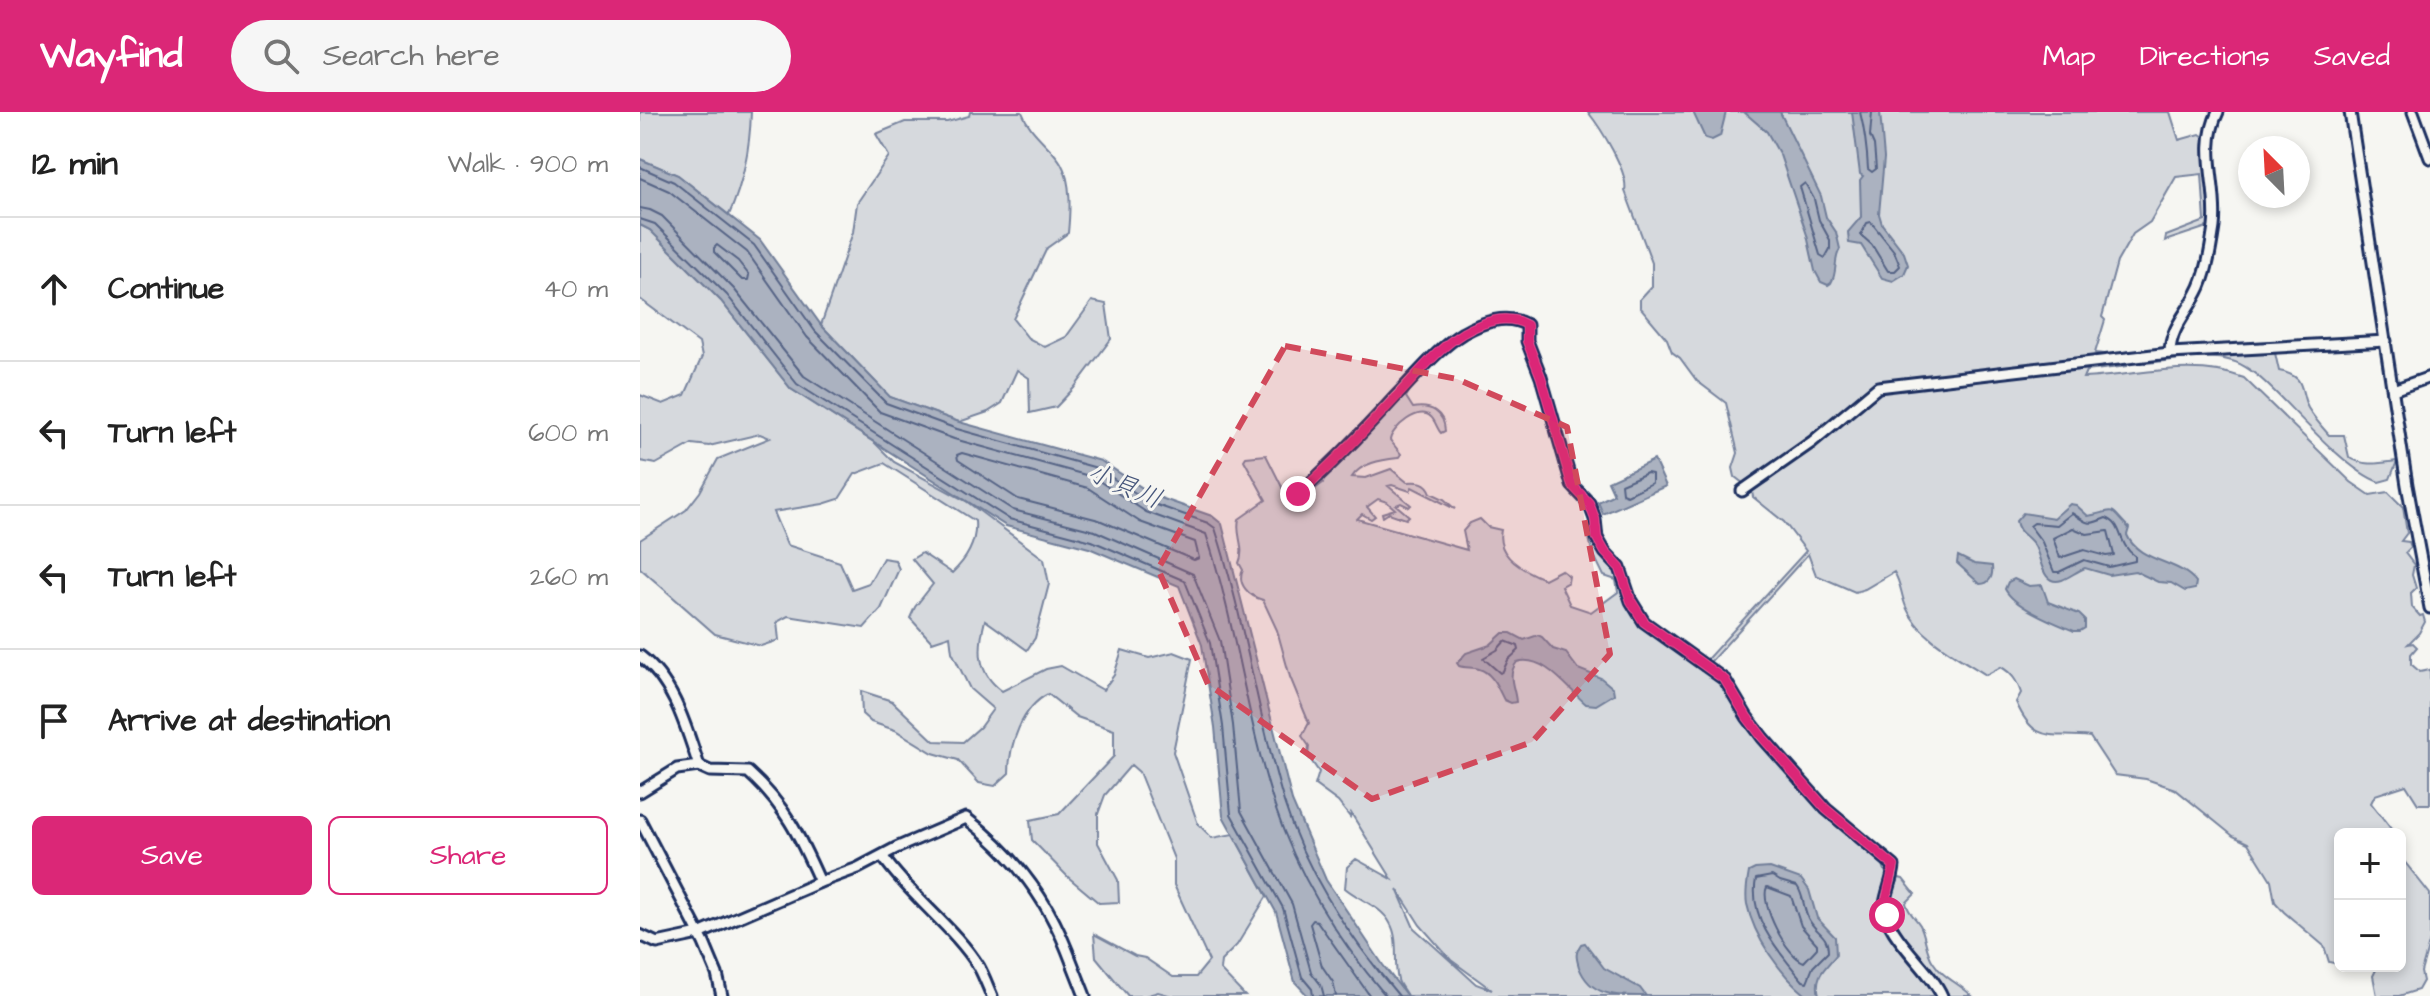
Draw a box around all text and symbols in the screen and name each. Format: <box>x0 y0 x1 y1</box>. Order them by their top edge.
search box <box>231 20 791 92</box>
text: Wayfind <box>40 30 183 82</box>
icon: search <box>259 34 303 78</box>
text: Search here <box>323 35 500 77</box>
text: Map <box>2043 37 2096 76</box>
text: Directions <box>2140 37 2270 76</box>
text: Saved <box>2314 37 2390 76</box>
north arrow <box>2238 136 2310 208</box>
text: 12 min <box>32 140 118 188</box>
text: Walk · 900 m <box>448 146 608 182</box>
icon: ahead <box>32 267 76 311</box>
text: Continue <box>108 268 224 310</box>
text: 40 m <box>543 271 608 307</box>
icon: left <box>32 411 76 455</box>
text: Turn left <box>108 412 236 454</box>
text: 600 m <box>528 415 608 451</box>
water label: 小貝川 <box>1082 454 1168 518</box>
route end <box>1280 476 1316 512</box>
icon: left <box>32 555 76 599</box>
text: Turn left <box>108 556 236 598</box>
text: 260 m <box>530 559 608 595</box>
icon: arrive <box>32 699 76 743</box>
text: Arrive at destination <box>108 700 390 742</box>
button: Save <box>32 816 312 895</box>
button: Share <box>328 816 608 895</box>
map controls <box>2334 828 2406 972</box>
button: + <box>2334 828 2406 900</box>
route start <box>1869 897 1905 933</box>
button: − <box>2334 900 2406 972</box>

